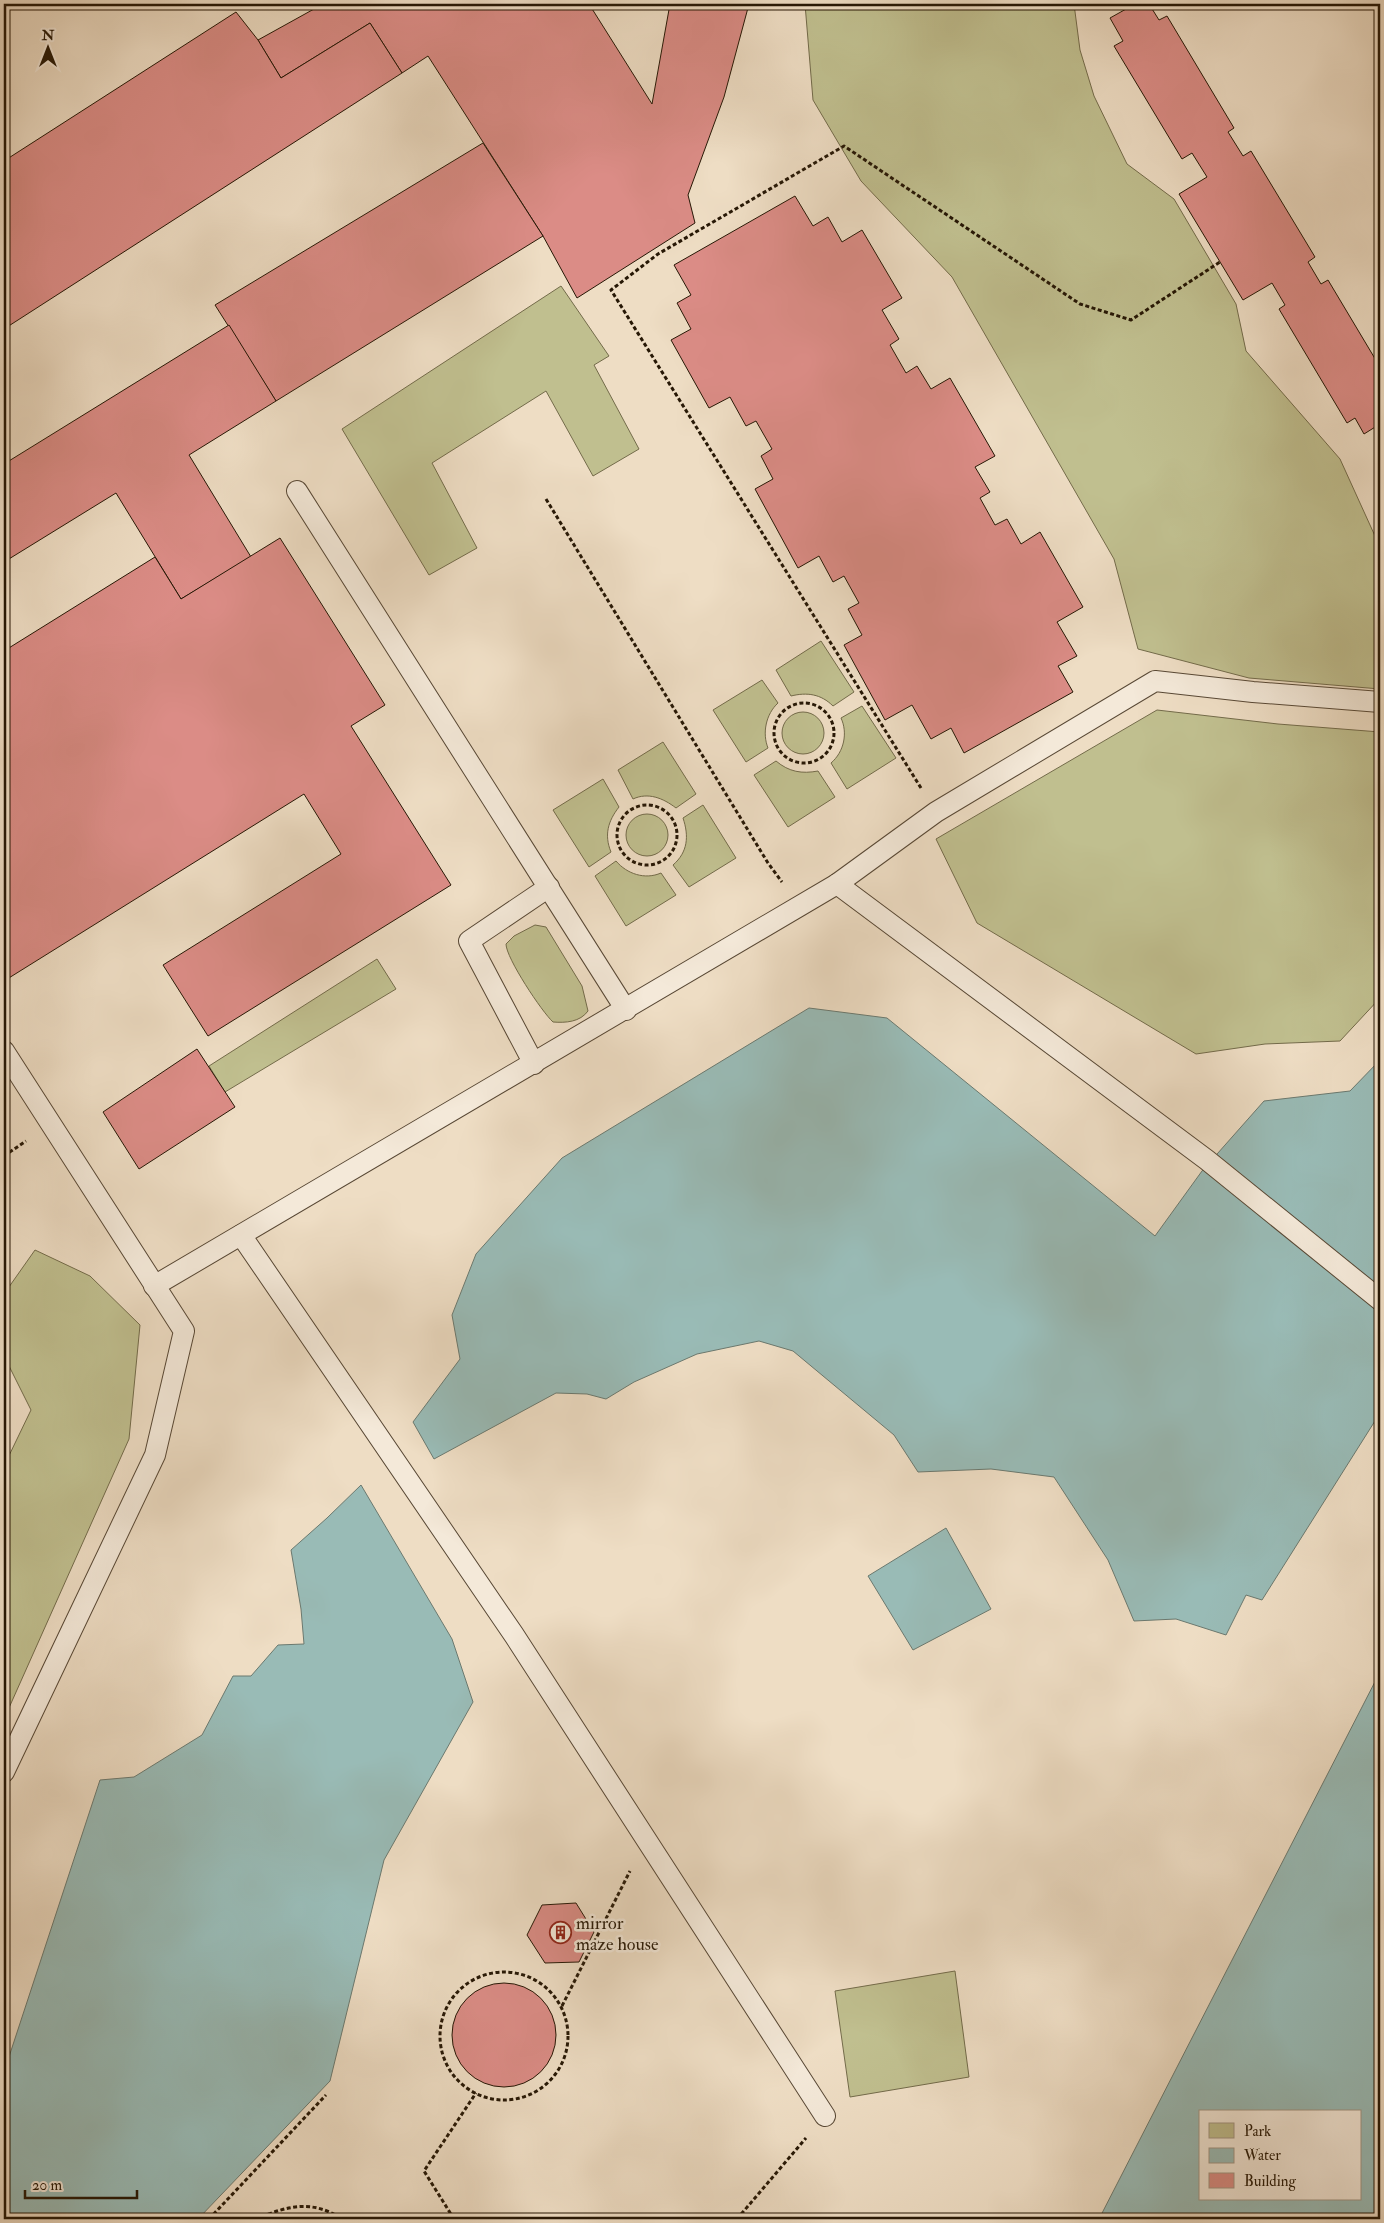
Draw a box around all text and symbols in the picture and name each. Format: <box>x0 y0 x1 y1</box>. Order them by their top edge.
north arrow <box>22 22 72 72</box>
text: N <box>41 27 55 44</box>
place label: mirror maze house <box>576 1912 659 1956</box>
building icon: mirror maze house <box>548 1921 572 1945</box>
legend <box>1199 2110 1362 2200</box>
text: Park <box>1244 2122 1271 2141</box>
text: Water <box>1243 2146 1281 2165</box>
scale bar <box>25 2168 138 2200</box>
text: Building <box>1244 2172 1296 2191</box>
text: 20 m <box>32 2176 62 2195</box>

